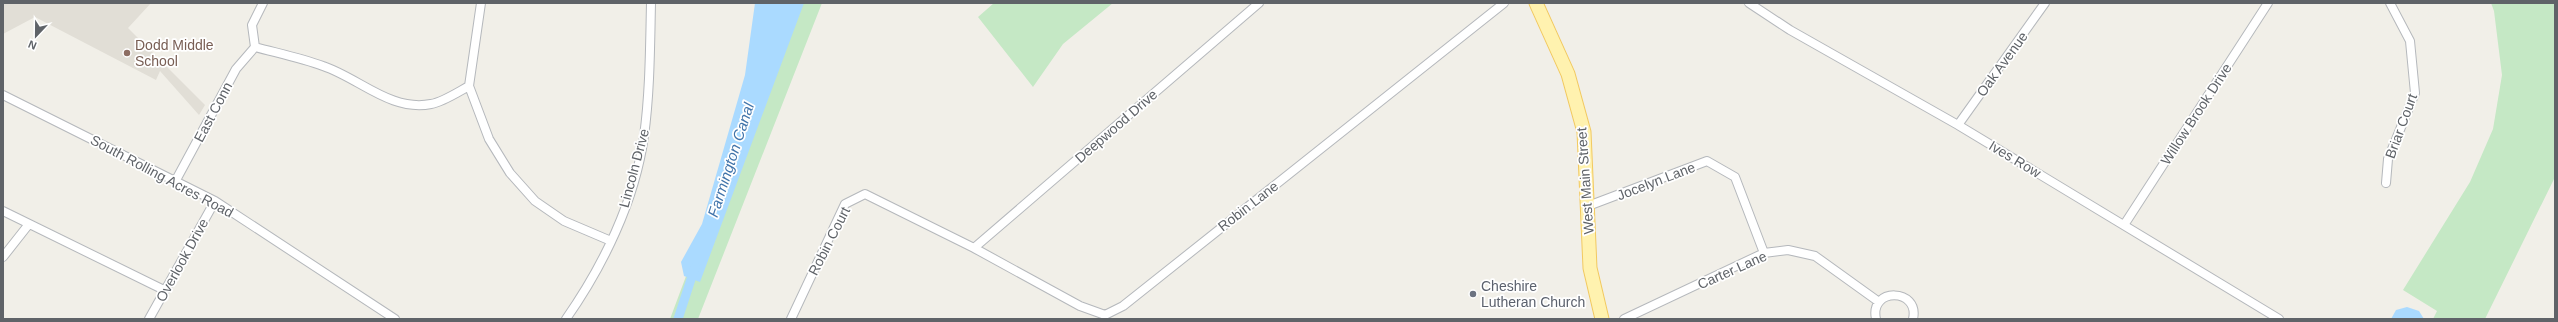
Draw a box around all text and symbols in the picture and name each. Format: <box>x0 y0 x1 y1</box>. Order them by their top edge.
north arrow <box>16 16 56 56</box>
street label: Oak Avenue <box>1973 28 2031 99</box>
place label: Dodd Middle School <box>135 37 214 69</box>
text: N <box>26 38 38 52</box>
marker: Dodd Middle School <box>122 48 132 58</box>
street label: Willow Brook Drive <box>2157 60 2235 168</box>
street label: East Conn <box>191 79 235 145</box>
street label: Deepwood Drive <box>1072 86 1160 166</box>
street label: Briar Court <box>2382 91 2420 161</box>
water label: Farmington Canal <box>704 100 757 219</box>
street label: Lincoln Drive <box>616 127 652 209</box>
street label: West Main Street <box>1573 127 1597 235</box>
street label: South Rolling Acres Road <box>88 131 236 221</box>
street label: Ives Row <box>1986 137 2045 181</box>
street label: Jocelyn Lane <box>1615 159 1698 203</box>
street label: Robin Lane <box>1215 178 1281 234</box>
street label: Robin Court <box>805 204 853 278</box>
street label: Overlook Drive <box>153 215 212 304</box>
street label: Carter Lane <box>1695 248 1769 292</box>
place label: Cheshire Lutheran Church <box>1481 278 1585 310</box>
marker: Cheshire Lutheran Church <box>1468 289 1478 299</box>

